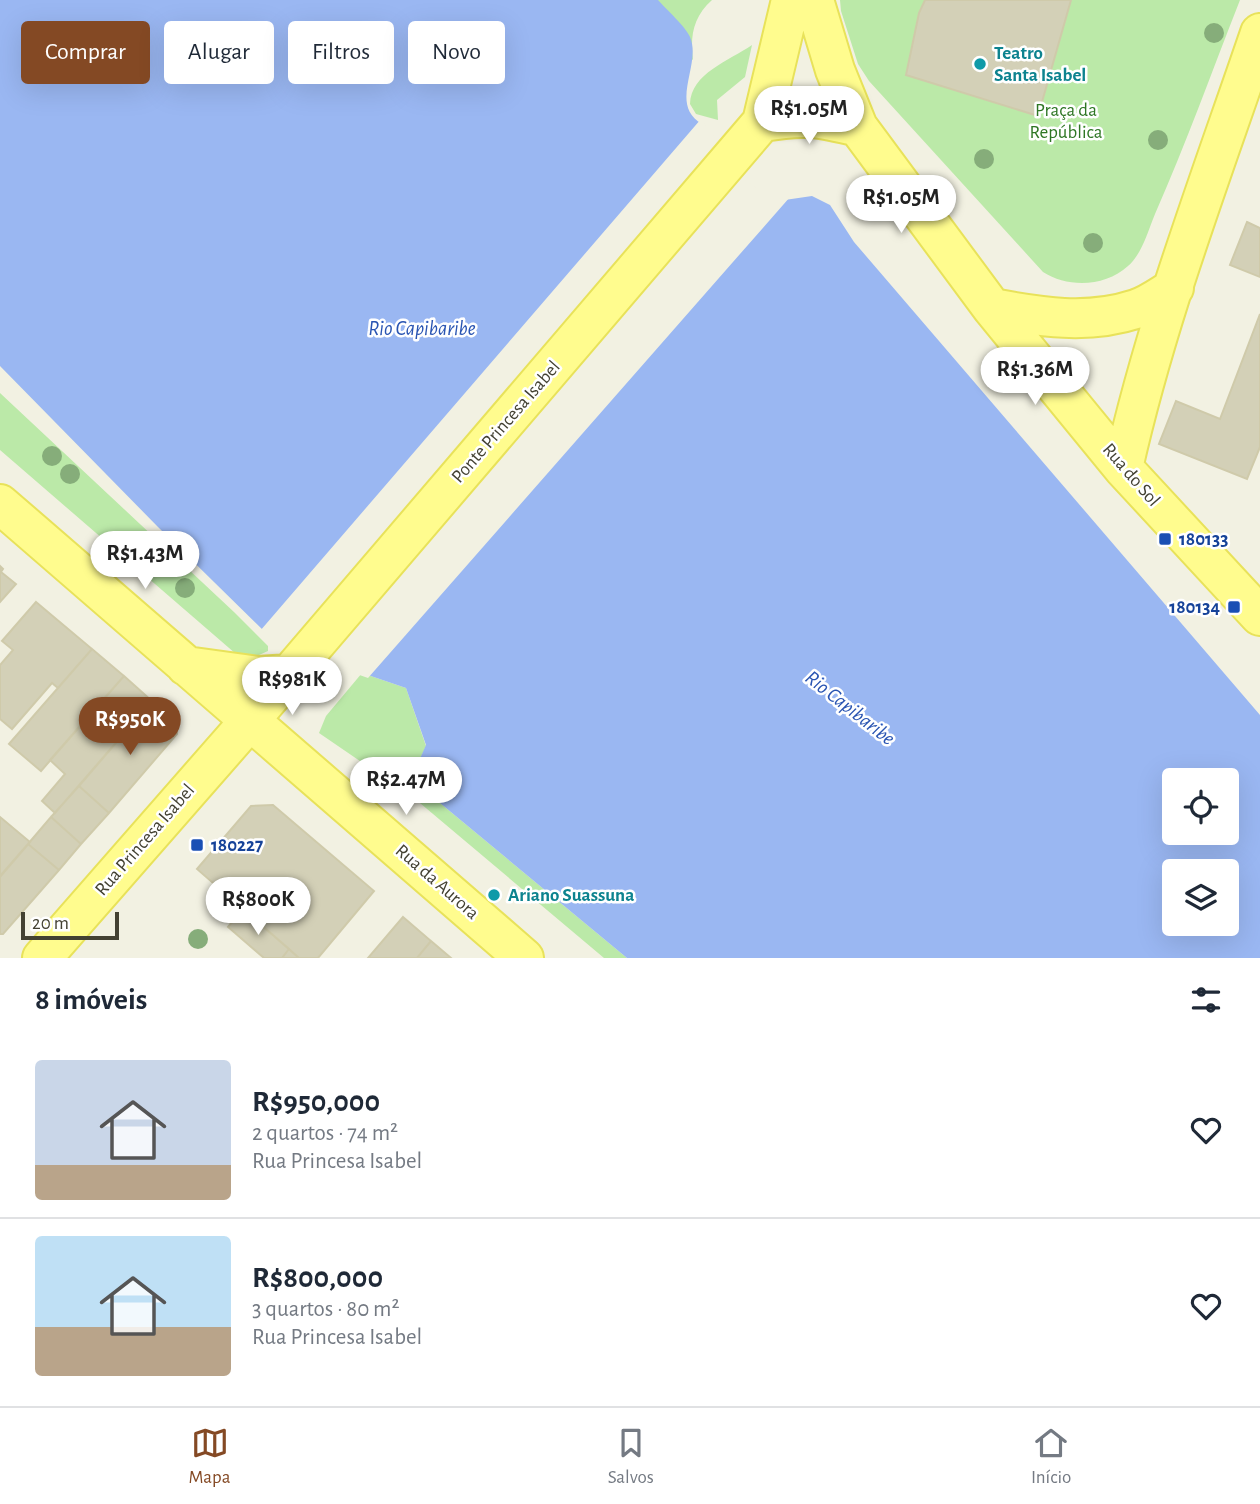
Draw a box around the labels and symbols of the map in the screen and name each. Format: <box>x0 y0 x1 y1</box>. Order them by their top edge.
place label: Teatro Santa Isabel <box>994 44 1086 85</box>
marker: Teatro Santa Isabel <box>972 56 988 72</box>
pin: R$1.05M <box>744 86 874 146</box>
park label: Praça da República <box>1030 101 1103 142</box>
pin: R$1.05M <box>836 176 966 235</box>
water label: Rio Capibaribe <box>368 318 476 340</box>
pin: R$1.36M <box>970 348 1100 407</box>
street label: Ponte Princesa Isabel <box>448 357 564 487</box>
street label: Rua do Sol <box>1099 440 1163 510</box>
place label: 180133 <box>1179 530 1228 549</box>
marker: 180133 <box>1157 531 1173 547</box>
pin: R$1.43M <box>80 532 210 591</box>
place label: 180134 <box>1169 598 1220 617</box>
marker: 180134 <box>1226 599 1242 615</box>
pin: R$981K <box>235 658 349 717</box>
water label: Rio Capibaribe <box>801 667 899 750</box>
pin: R$950K <box>73 698 187 757</box>
pin: R$2.47M <box>341 758 471 817</box>
street label: Rua Princesa Isabel <box>92 781 198 899</box>
place label: 180227 <box>211 836 263 855</box>
marker: 180227 <box>189 837 205 853</box>
street label: Rua da Aurora <box>392 841 482 923</box>
pin: R$800K <box>201 878 315 937</box>
place label: Ariano Suassuna <box>508 886 634 905</box>
marker: Ariano Suassuna <box>486 887 502 903</box>
scale bar <box>21 909 119 941</box>

